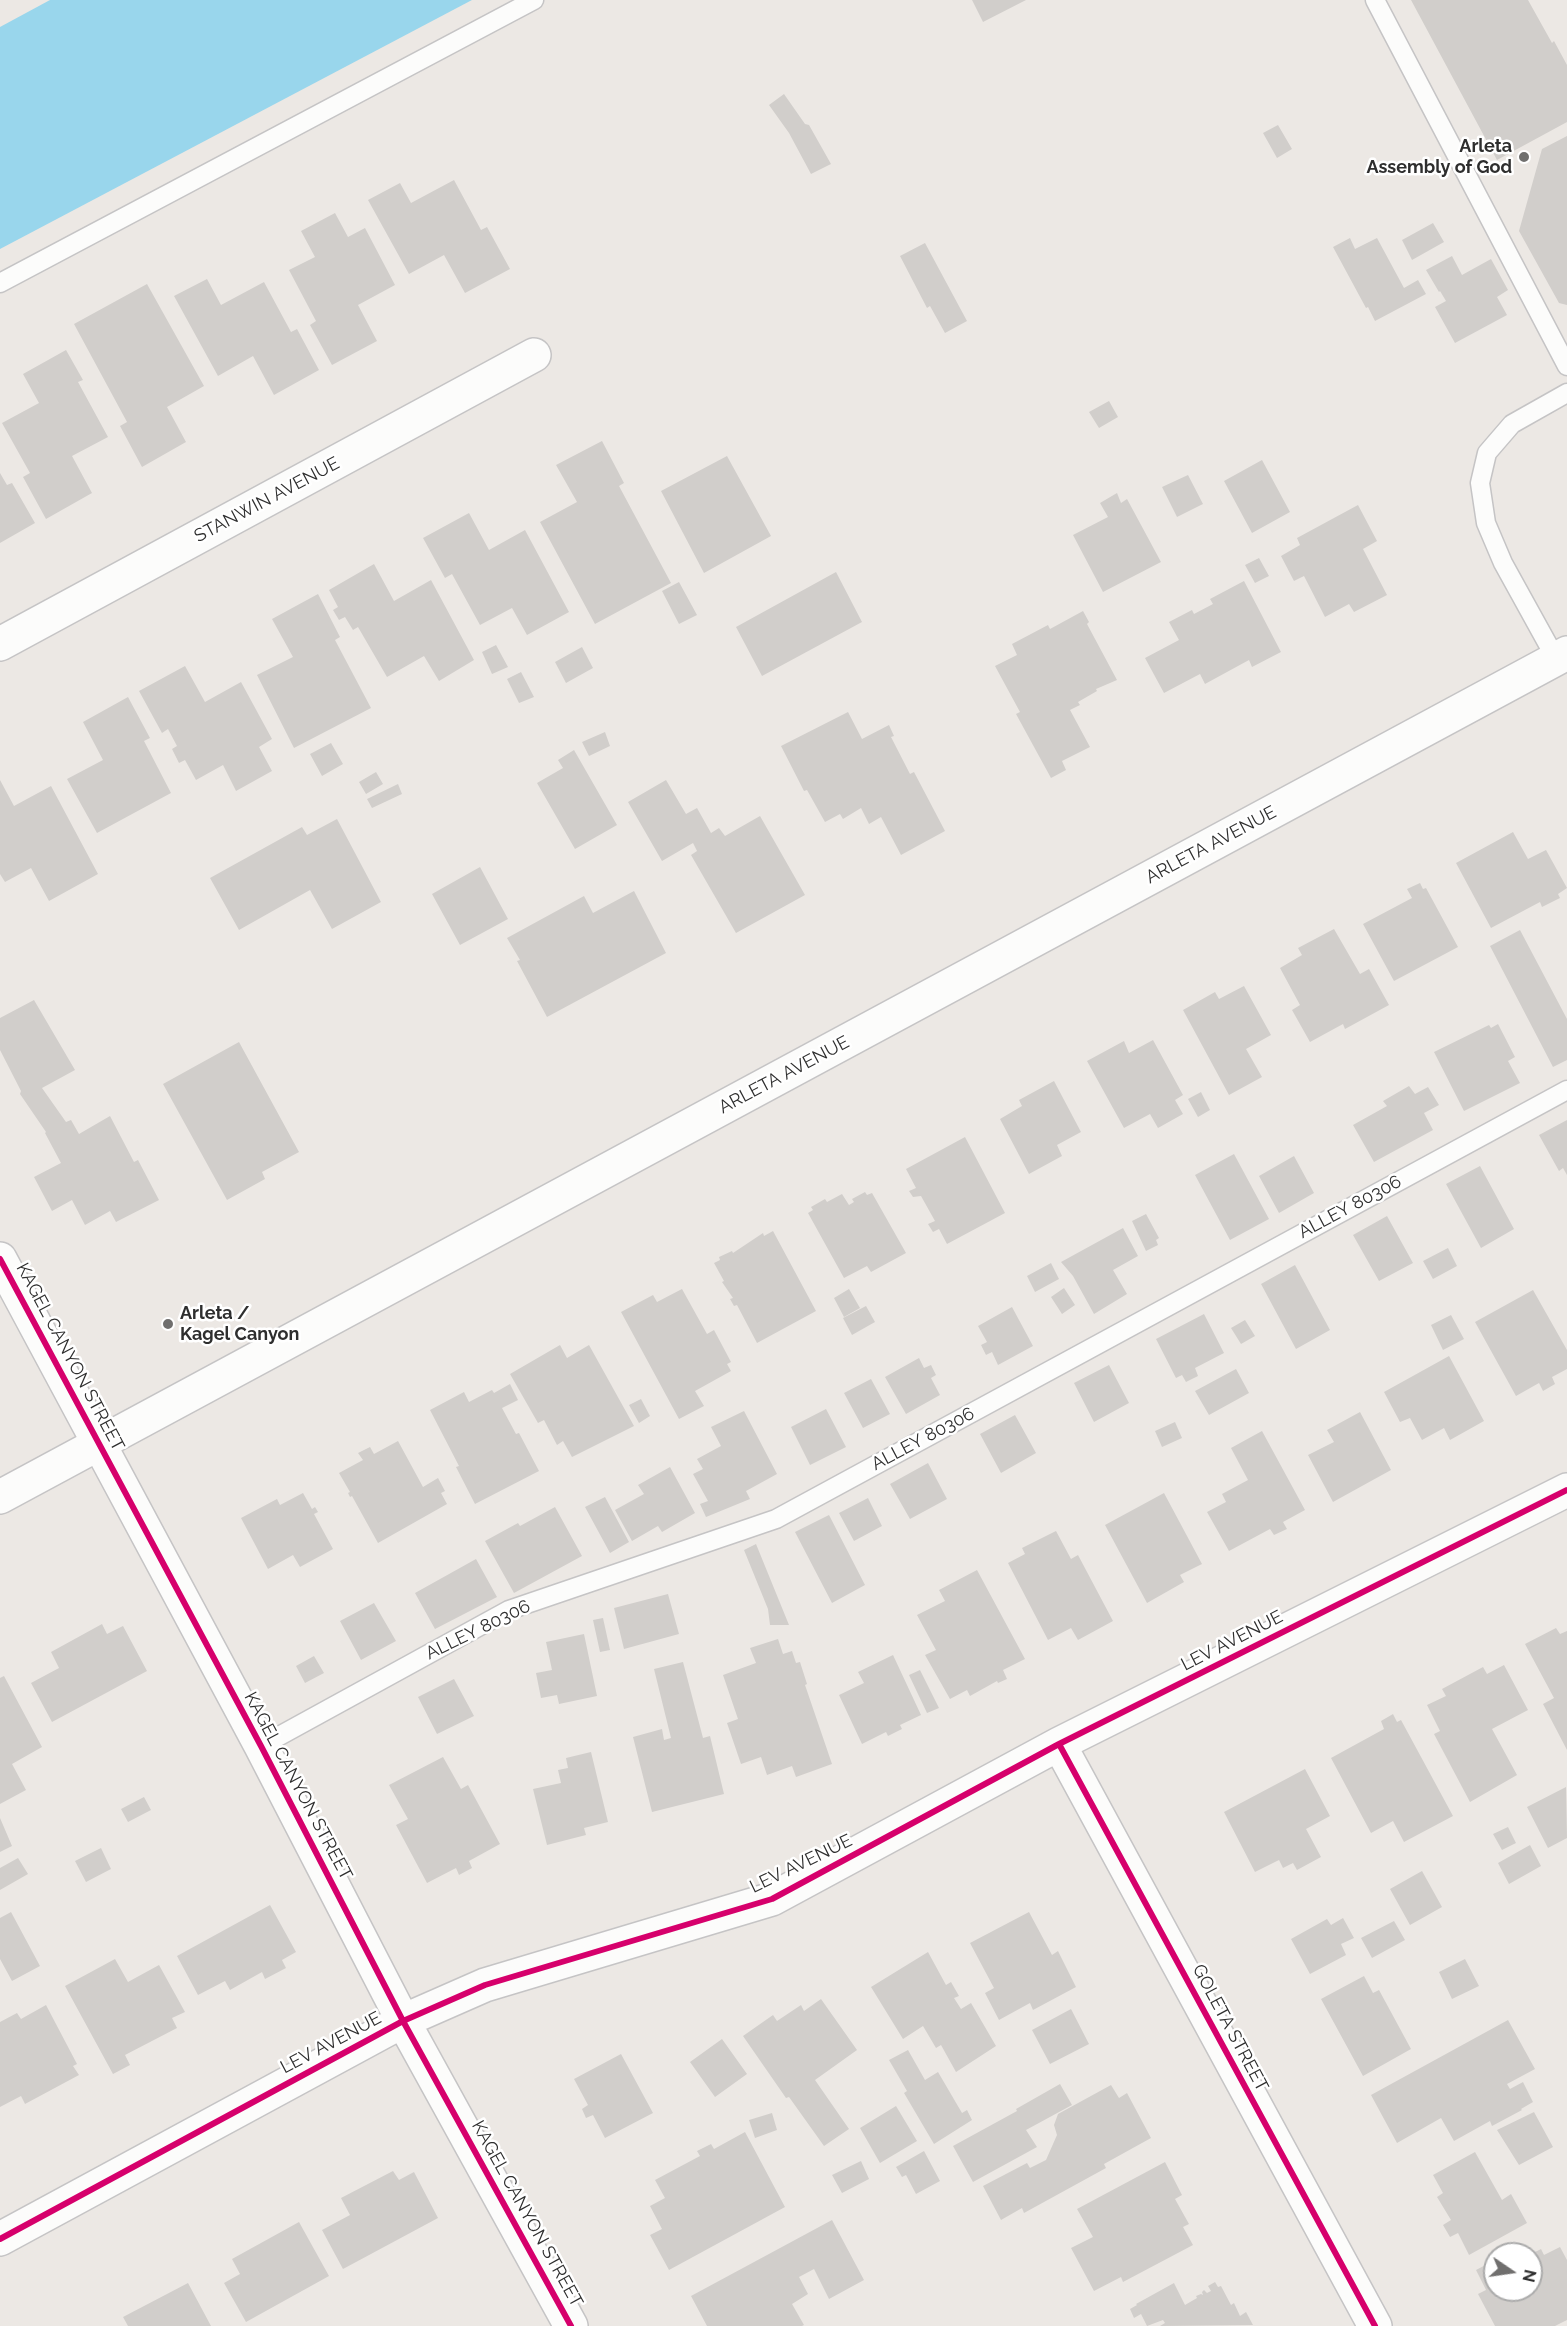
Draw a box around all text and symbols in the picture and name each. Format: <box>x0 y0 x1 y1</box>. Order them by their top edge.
place label: Arleta Assembly of God <box>1366 136 1512 178</box>
marker: Arleta Assembly of God <box>1517 150 1531 164</box>
street label: STANWIN AVENUE <box>191 453 343 547</box>
street label: ARLETA AVENUE <box>1142 802 1280 888</box>
street label: ARLETA AVENUE <box>715 1032 853 1118</box>
street label: ALLEY 80306 <box>1295 1171 1405 1243</box>
street label: KAGEL CANYON STREET <box>11 1259 129 1455</box>
place label: Arleta / Kagel Canyon <box>180 1303 299 1346</box>
marker: Arleta / Kagel Canyon <box>161 1317 175 1331</box>
street label: ALLEY 80306 <box>868 1403 978 1475</box>
street label: ALLEY 80306 <box>422 1595 534 1665</box>
street label: LEV AVENUE <box>1178 1606 1286 1676</box>
street label: KAGEL CANYON STREET <box>239 1688 357 1884</box>
street label: LEV AVENUE <box>746 1830 856 1898</box>
street label: GOLETA STREET <box>1187 1961 1273 2095</box>
street label: LEV AVENUE <box>277 2007 385 2079</box>
street label: KAGEL CANYON STREET <box>467 2117 587 2311</box>
north arrow <box>1483 2242 1543 2302</box>
text: N <box>1518 2268 1540 2284</box>

